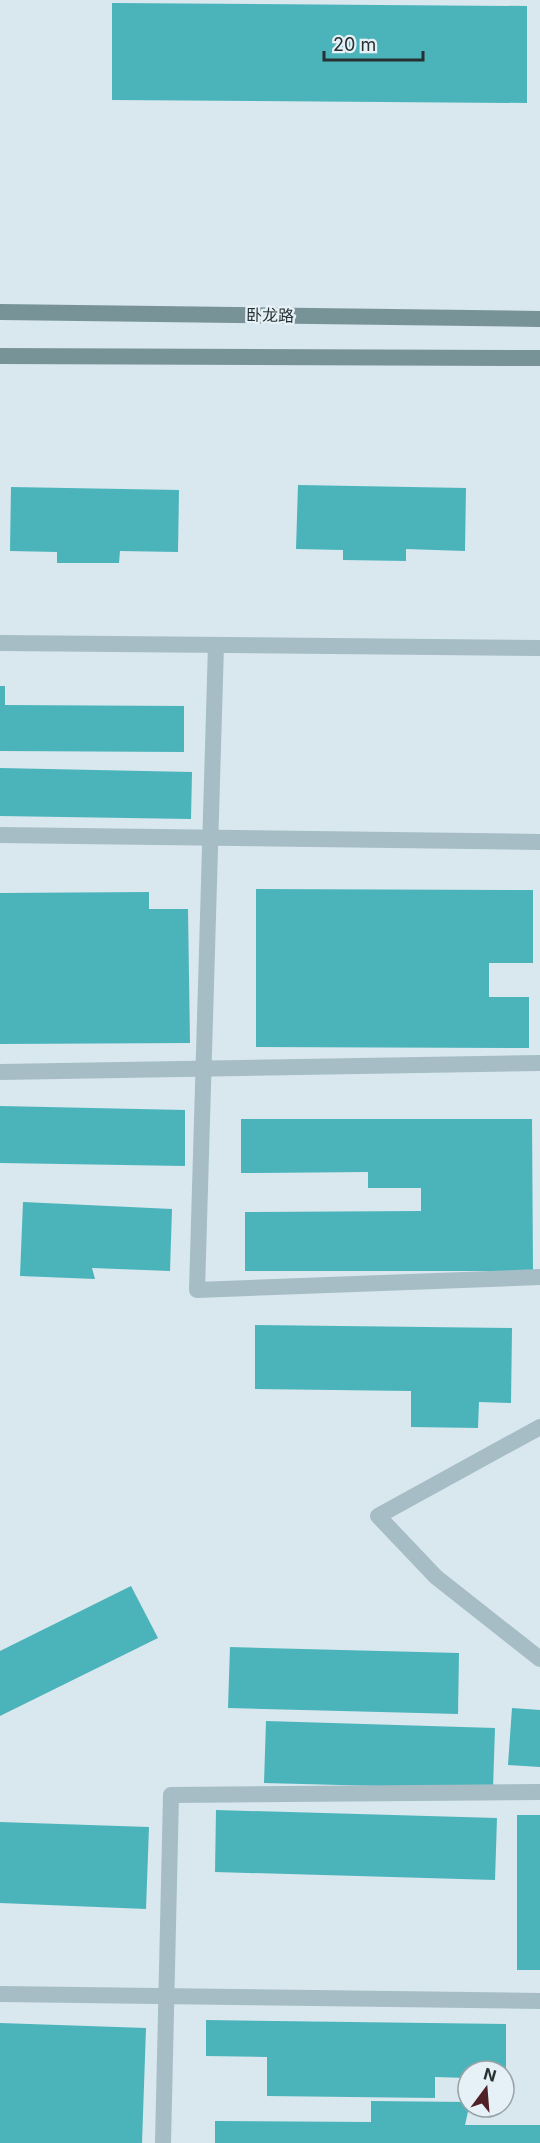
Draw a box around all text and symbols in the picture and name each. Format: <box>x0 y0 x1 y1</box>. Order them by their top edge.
scale bar <box>324 24 423 62</box>
text: 20 m <box>333 34 376 55</box>
street label: 卧龙路 <box>246 305 294 325</box>
north arrow <box>456 2059 516 2119</box>
text: N <box>482 2063 499 2086</box>

